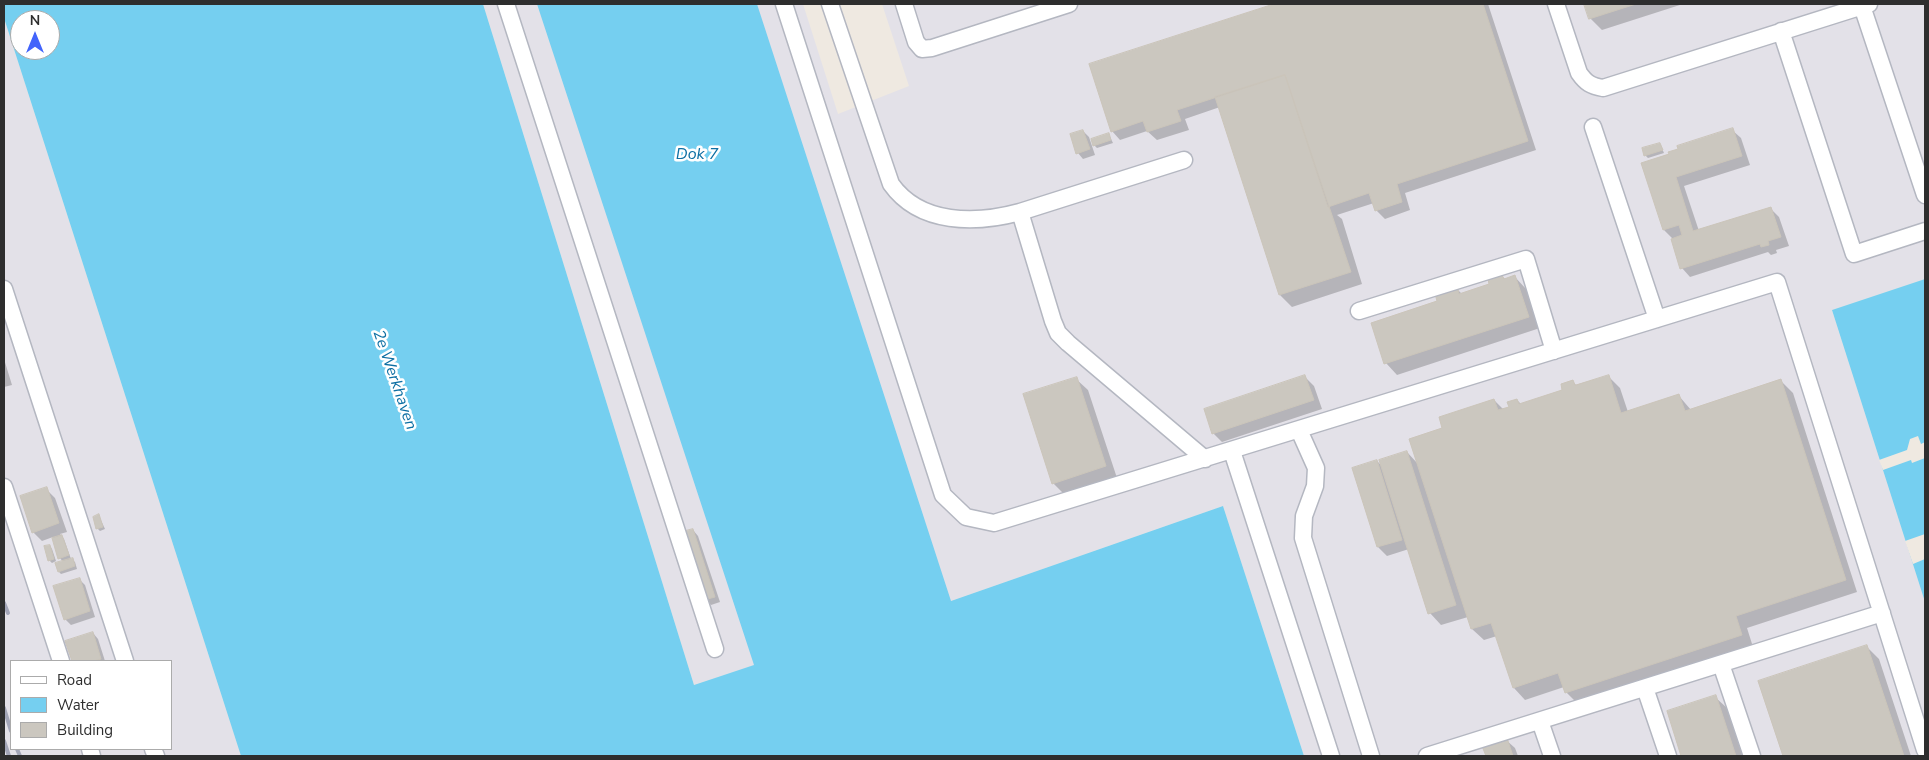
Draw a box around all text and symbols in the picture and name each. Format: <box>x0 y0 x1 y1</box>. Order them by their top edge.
north arrow <box>10 10 60 60</box>
text: N <box>30 11 40 30</box>
water label: Dok 7 <box>676 145 718 165</box>
water label: 2e Werkhaven <box>368 328 420 432</box>
legend <box>10 660 172 750</box>
text: Road <box>57 670 92 690</box>
text: Water <box>57 695 99 715</box>
text: Building <box>57 720 113 740</box>

